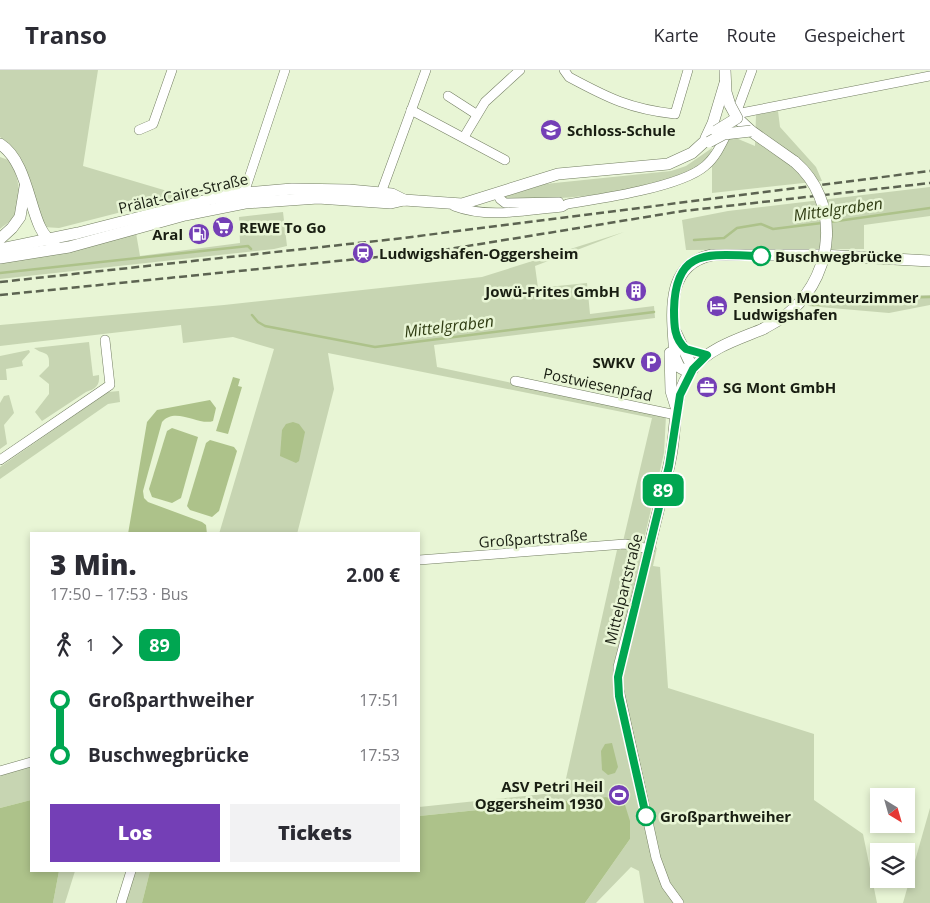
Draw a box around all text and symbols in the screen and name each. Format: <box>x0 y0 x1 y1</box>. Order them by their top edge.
text: Transo <box>25 18 107 51</box>
text: Karte <box>654 23 699 47</box>
text: Route <box>727 23 776 47</box>
text: Gespeichert <box>804 23 905 47</box>
school or university icon: Schloss-Schule <box>539 118 563 142</box>
place label: Schloss-Schule <box>567 120 676 140</box>
street label: Prälat-Caire-Straße <box>116 168 250 218</box>
water label: Mittelgraben <box>792 192 884 226</box>
supermarket icon: REWE To Go <box>211 215 235 239</box>
place label: REWE To Go <box>239 217 326 237</box>
fuel station icon: Aral <box>187 222 211 246</box>
place label: Aral <box>152 224 183 244</box>
station icon: Ludwigshafen-Oggersheim <box>351 241 375 265</box>
place label: Ludwigshafen-Oggersheim <box>379 243 579 263</box>
marker: Buschwegbrücke <box>751 246 771 266</box>
place label: Buschwegbrücke <box>775 246 902 266</box>
building icon: Jowü-Frites GmbH <box>624 279 648 303</box>
place label: Jowü-Frites GmbH <box>483 281 620 301</box>
place label: Pension Monteurzimmer Ludwigshafen <box>733 287 919 324</box>
hotel icon: Pension Monteurzimmer Ludwigshafen <box>705 294 729 318</box>
water label: Mittelgraben <box>403 310 495 342</box>
parking icon: SWKV <box>639 350 663 374</box>
place label: SWKV <box>593 352 635 372</box>
street label: Postwiesenpfad <box>542 363 654 405</box>
office icon: SG Mont GmbH <box>695 375 719 399</box>
place label: SG Mont GmbH <box>723 377 836 397</box>
line badge: 89 <box>640 474 686 506</box>
text: 89 <box>653 478 673 502</box>
street label: Großpartstraße <box>478 524 588 552</box>
street label: Mittelpartstraße <box>600 531 646 647</box>
text: 3 Min. <box>50 545 137 583</box>
text: 2.00 € <box>346 562 400 588</box>
text: 17:50 – 17:53 · Bus <box>50 583 188 605</box>
icon: walk <box>50 631 78 659</box>
icon: forward <box>103 631 131 659</box>
text: 89 <box>149 633 170 657</box>
text: 1 <box>86 634 95 656</box>
text: Großparthweiher <box>88 687 254 713</box>
text: 17:51 <box>359 689 400 711</box>
text: Buschwegbrücke <box>88 742 249 768</box>
text: 17:53 <box>359 744 400 766</box>
place label: ASV Petri Heil Oggersheim 1930 <box>475 776 603 813</box>
sports icon: ASV Petri Heil Oggersheim 1930 <box>607 783 631 807</box>
north arrow <box>870 788 915 832</box>
map controls <box>870 788 915 888</box>
button: Los <box>50 804 220 862</box>
button: Tickets <box>230 804 400 862</box>
marker: Großparthweiher <box>636 806 656 826</box>
place label: Großparthweiher <box>660 806 791 826</box>
button: layers <box>870 843 915 888</box>

